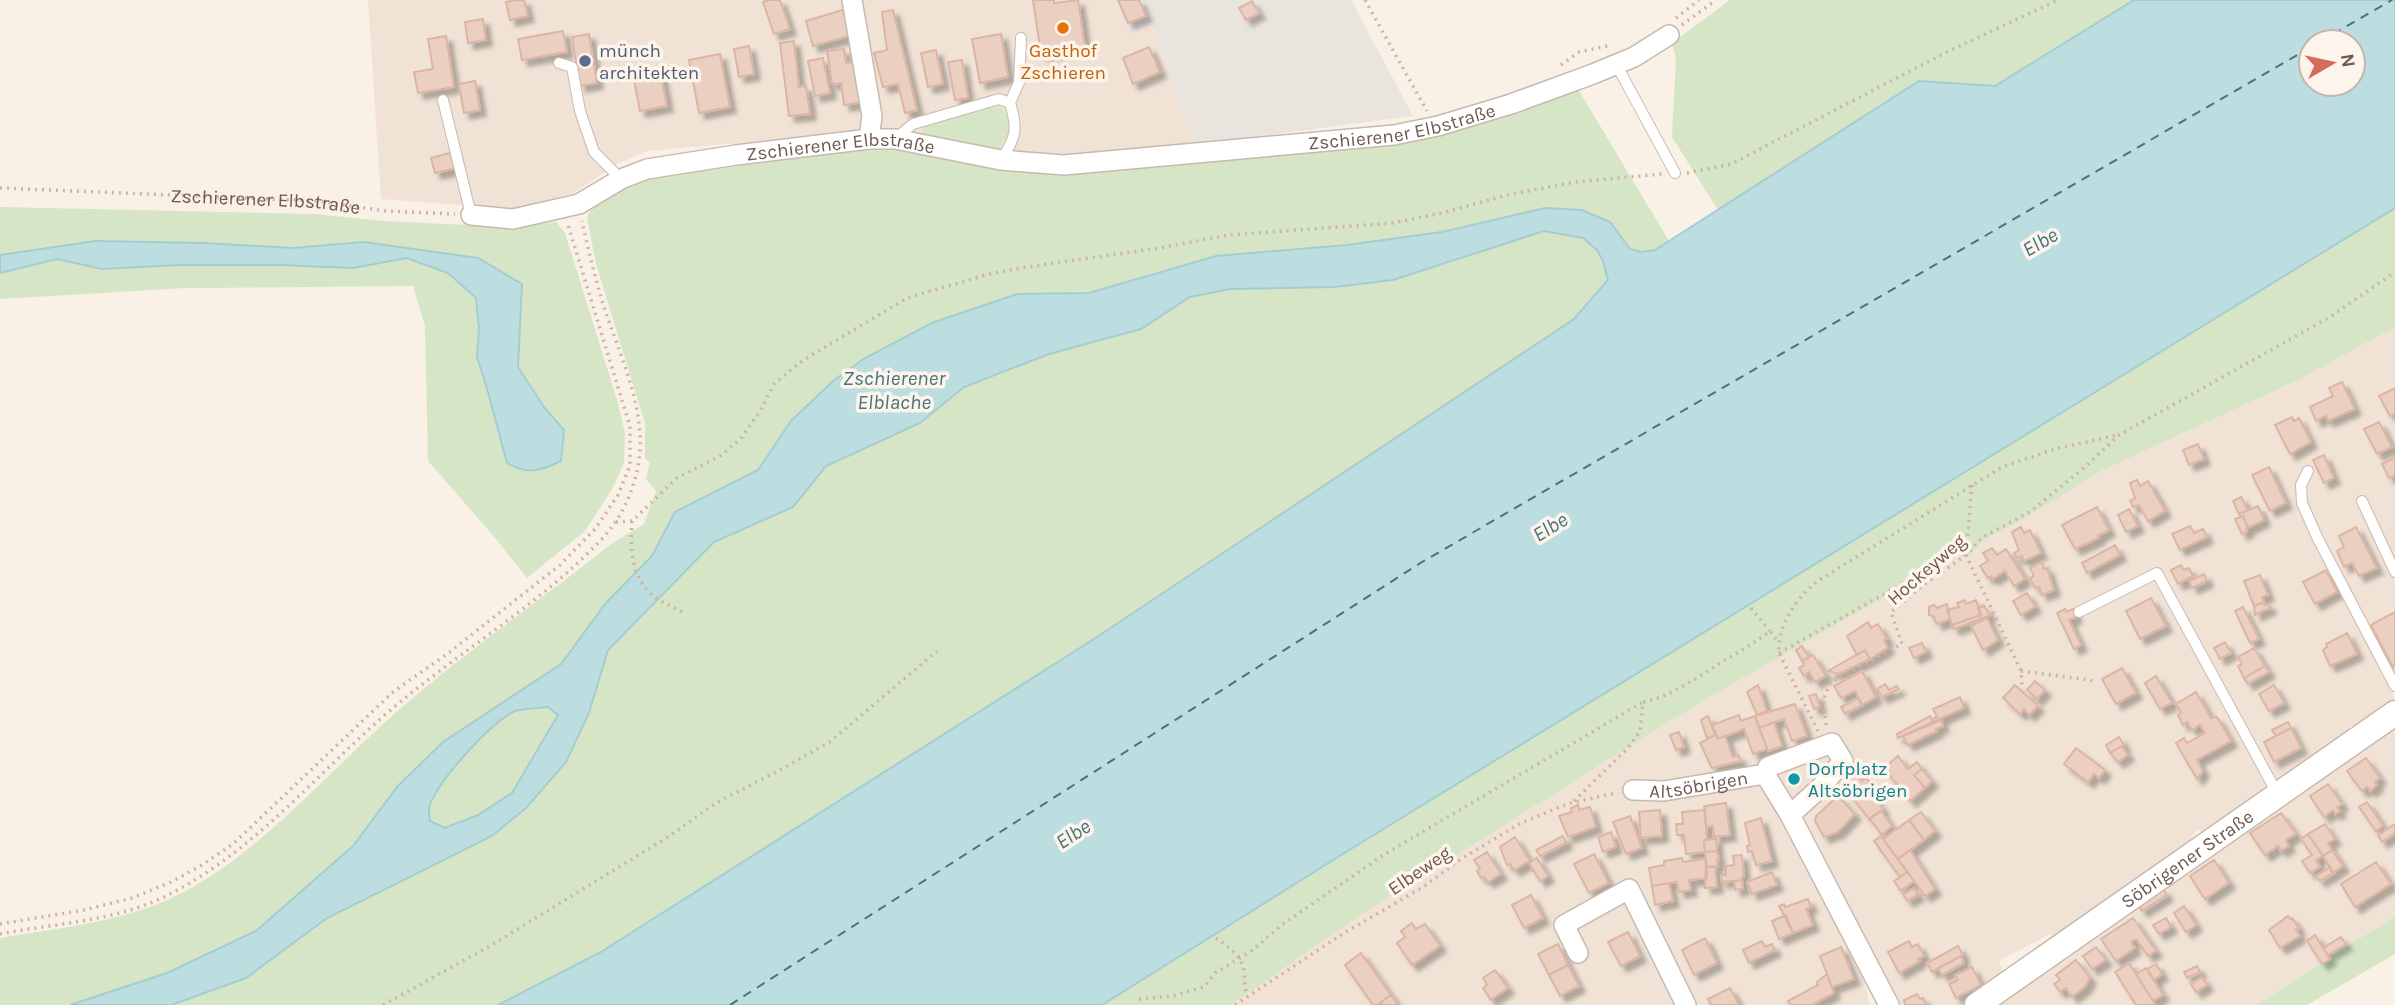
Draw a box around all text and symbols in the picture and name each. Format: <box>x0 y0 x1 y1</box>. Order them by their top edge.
marker: Gasthof Zschieren <box>1055 20 1071 36</box>
north arrow <box>2297 28 2367 98</box>
place label: münch architekten <box>599 40 699 84</box>
place label: Gasthof Zschieren <box>1020 40 1106 84</box>
text: N <box>2336 52 2360 69</box>
marker: münch architekten <box>577 53 593 69</box>
street label: Zschierener Elbstraße <box>1307 99 1498 155</box>
street label: Zschierener Elbstraße <box>745 129 937 166</box>
street label: Zschierener Elbstraße <box>170 185 362 219</box>
water label: Elbe <box>2018 222 2062 262</box>
water label: Zschierener Elblache <box>843 366 946 414</box>
water label: Elbe <box>1528 507 1572 547</box>
street label: Hockeyweg <box>1883 530 1970 610</box>
place label: Dorfplatz Altsöbrigen <box>1808 758 1907 802</box>
street label: Altsöbrigen <box>1649 767 1750 803</box>
marker: Dorfplatz Altsöbrigen <box>1786 771 1802 787</box>
street label: Söbrigener Straße <box>2117 805 2258 913</box>
water label: Elbe <box>1051 814 1095 854</box>
street label: Elbeweg <box>1384 842 1455 900</box>

